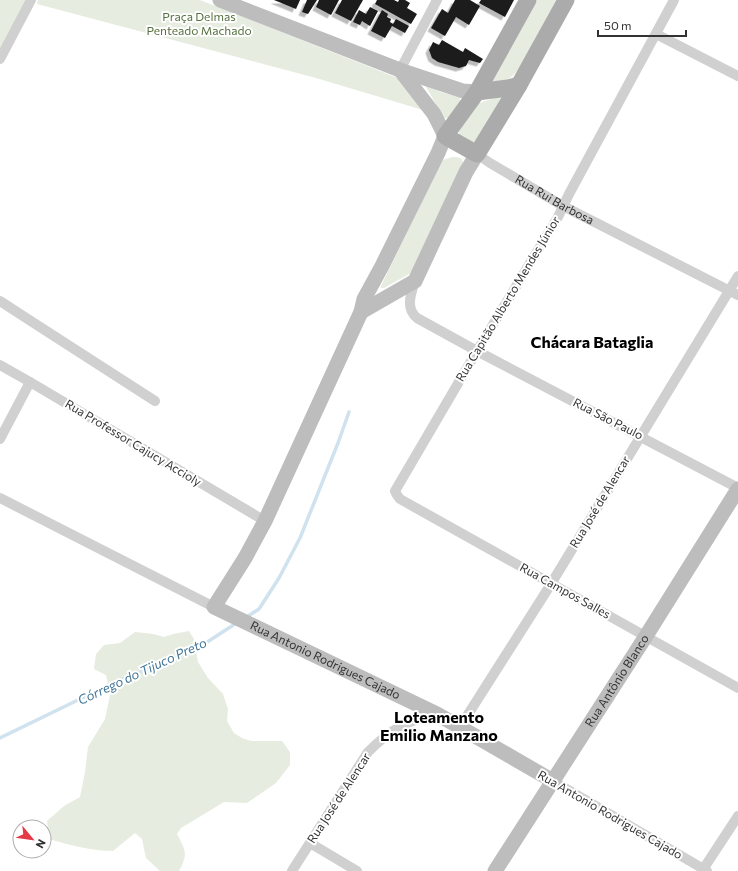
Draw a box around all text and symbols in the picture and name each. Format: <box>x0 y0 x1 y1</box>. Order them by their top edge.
park label: Praça Delmas Penteado Machado <box>146 9 252 37</box>
scale bar <box>598 12 686 38</box>
text: 50 m <box>604 18 632 32</box>
street label: Rua Rui Barbosa <box>513 171 597 227</box>
street label: Rua Capitão Alberto Mendes Júnior <box>452 213 563 384</box>
district label: Chácara Bataglia <box>531 332 653 351</box>
street label: Rua São Paulo <box>571 394 646 442</box>
street label: Rua Professor Cajucy Accioly <box>63 396 204 488</box>
street label: Rua José de Alencar <box>566 453 633 551</box>
street label: Rua Campos Salles <box>518 559 613 621</box>
street label: Rua Antonio Rodrigues Cajado <box>248 617 403 701</box>
street label: Rua Antônio Blanco <box>582 632 651 729</box>
water label: Córrego do Tijuco Preto <box>75 634 209 708</box>
district label: Loteamento Emilio Manzano <box>380 707 498 744</box>
street label: Rua José de Alencar <box>304 749 374 846</box>
street label: Rua Antonio Rodrigues Cajado <box>536 767 685 861</box>
north arrow <box>12 819 52 859</box>
text: N <box>33 837 49 851</box>

